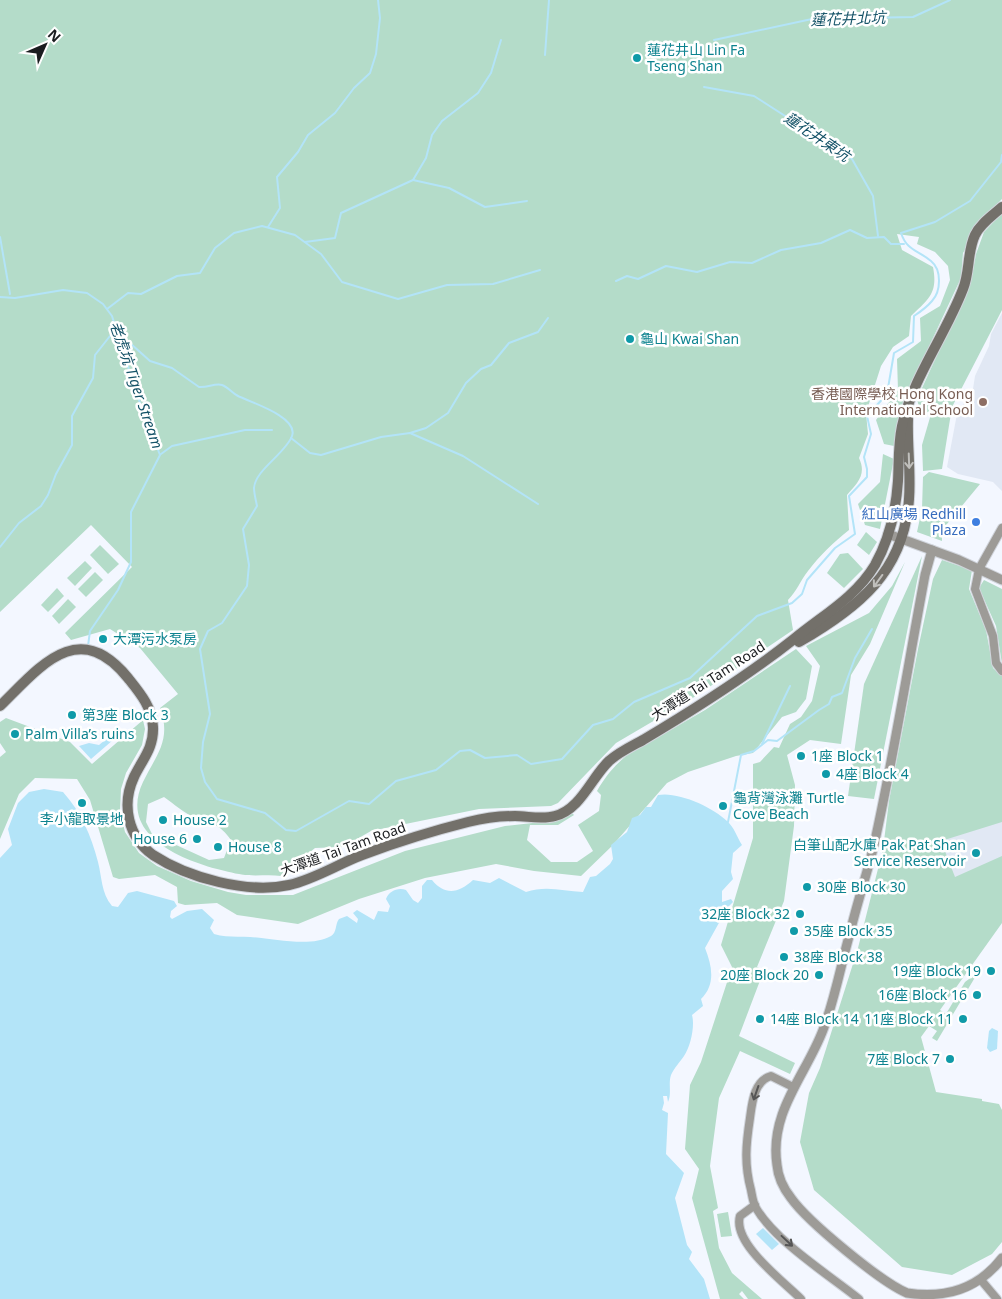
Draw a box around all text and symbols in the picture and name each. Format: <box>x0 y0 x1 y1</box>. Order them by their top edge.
water label: 蓮花井北坑 <box>810 7 888 29</box>
north arrow <box>20 20 70 70</box>
text: N <box>44 25 65 46</box>
place label: 蓮花井山 Lin Fa Tseng Shan <box>647 40 745 75</box>
marker: 蓮花井山 Lin Fa Tseng Shan <box>631 52 643 64</box>
water label: 蓮花井東坑 <box>781 107 856 167</box>
water label: 老虎坑 Tiger Stream <box>106 318 168 451</box>
place label: 龜山 Kwai Shan <box>640 329 739 348</box>
marker: 龜山 Kwai Shan <box>624 333 636 345</box>
place label: 香港國際學校 Hong Kong International School <box>811 384 973 419</box>
marker: 香港國際學校 Hong Kong International School <box>977 396 989 408</box>
one-way arrow <box>904 453 914 469</box>
place label: 紅山廣場 Redhill Plaza <box>862 504 966 539</box>
marker: 紅山廣場 Redhill Plaza <box>970 516 982 528</box>
one-way arrow <box>873 574 884 587</box>
place label: 大潭污水泵房 <box>113 629 197 648</box>
marker: 大潭污水泵房 <box>97 633 109 645</box>
street label: 大潭道 Tai Tam Road <box>647 637 768 725</box>
place label: 第3座 Block 3 <box>82 705 169 724</box>
marker: 第3座 Block 3 <box>66 709 78 721</box>
place label: Palm Villa’s ruins <box>25 724 135 743</box>
marker: Palm Villa’s ruins <box>9 728 21 740</box>
place label: 1座 Block 1 <box>811 746 884 765</box>
marker: 1座 Block 1 <box>795 750 807 762</box>
place label: 4座 Block 4 <box>836 764 909 783</box>
marker: 4座 Block 4 <box>820 768 832 780</box>
place label: 龜背灣泳灘 Turtle Cove Beach <box>733 788 845 823</box>
marker: 李小龍取景地 <box>76 797 88 809</box>
marker: 龜背灣泳灘 Turtle Cove Beach <box>717 800 729 812</box>
place label: 李小龍取景地 <box>40 809 124 828</box>
place label: House 2 <box>173 810 227 829</box>
marker: House 2 <box>157 814 169 826</box>
street label: 大潭道 Tai Tam Road <box>277 817 408 880</box>
place label: House 6 <box>133 829 187 848</box>
marker: House 6 <box>191 833 203 845</box>
place label: 白筆山配水庫 Pak Pat Shan Service Reservoir <box>793 835 966 870</box>
place label: House 8 <box>228 837 282 856</box>
marker: House 8 <box>212 841 224 853</box>
marker: 白筆山配水庫 Pak Pat Shan Service Reservoir <box>970 847 982 859</box>
place label: 30座 Block 30 <box>817 877 906 896</box>
marker: 30座 Block 30 <box>801 881 813 893</box>
place label: 32座 Block 32 <box>701 904 790 923</box>
marker: 32座 Block 32 <box>794 908 806 920</box>
place label: 35座 Block 35 <box>804 921 893 940</box>
marker: 35座 Block 35 <box>788 925 800 937</box>
place label: 38座 Block 38 <box>794 947 883 966</box>
marker: 38座 Block 38 <box>778 951 790 963</box>
place label: 19座 Block 19 <box>892 961 981 980</box>
place label: 20座 Block 20 <box>720 965 809 984</box>
marker: 19座 Block 19 <box>985 965 997 977</box>
marker: 20座 Block 20 <box>813 969 825 981</box>
place label: 16座 Block 16 <box>878 985 967 1004</box>
marker: 16座 Block 16 <box>971 989 983 1001</box>
place label: 14座 Block 14 <box>770 1009 859 1028</box>
place label: 11座 Block 11 <box>864 1009 953 1028</box>
marker: 14座 Block 14 <box>754 1013 766 1025</box>
marker: 11座 Block 11 <box>957 1013 969 1025</box>
place label: 7座 Block 7 <box>867 1049 940 1068</box>
marker: 7座 Block 7 <box>944 1053 956 1065</box>
one-way arrow <box>751 1085 760 1100</box>
one-way arrow <box>780 1235 793 1247</box>

